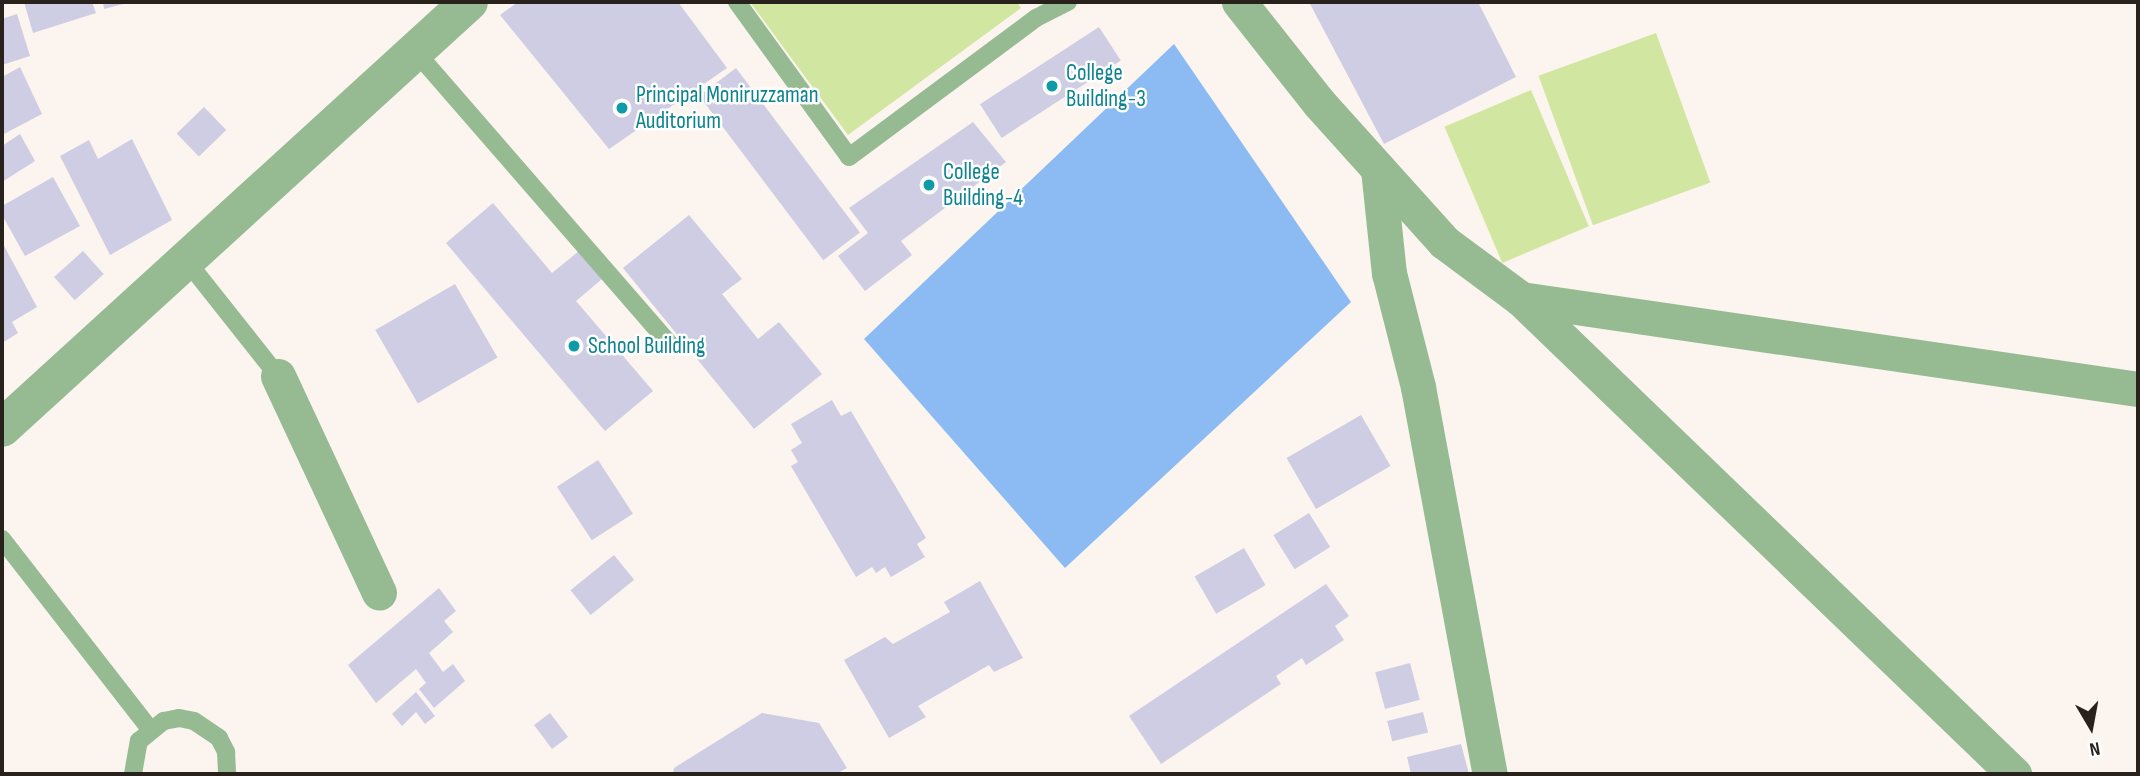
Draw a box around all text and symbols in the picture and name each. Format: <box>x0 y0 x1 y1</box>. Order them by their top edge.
place label: College Building-3 <box>1066 59 1146 113</box>
marker: College Building-3 <box>1044 78 1060 94</box>
place label: Principal Moniruzzaman Auditorium <box>636 81 819 135</box>
marker: Principal Moniruzzaman Auditorium <box>614 100 630 116</box>
place label: College Building-4 <box>943 158 1023 212</box>
marker: College Building-4 <box>921 177 937 193</box>
place label: School Building <box>588 332 705 360</box>
marker: School Building <box>566 338 582 354</box>
north arrow <box>2056 692 2126 762</box>
text: N <box>2088 736 2102 760</box>

